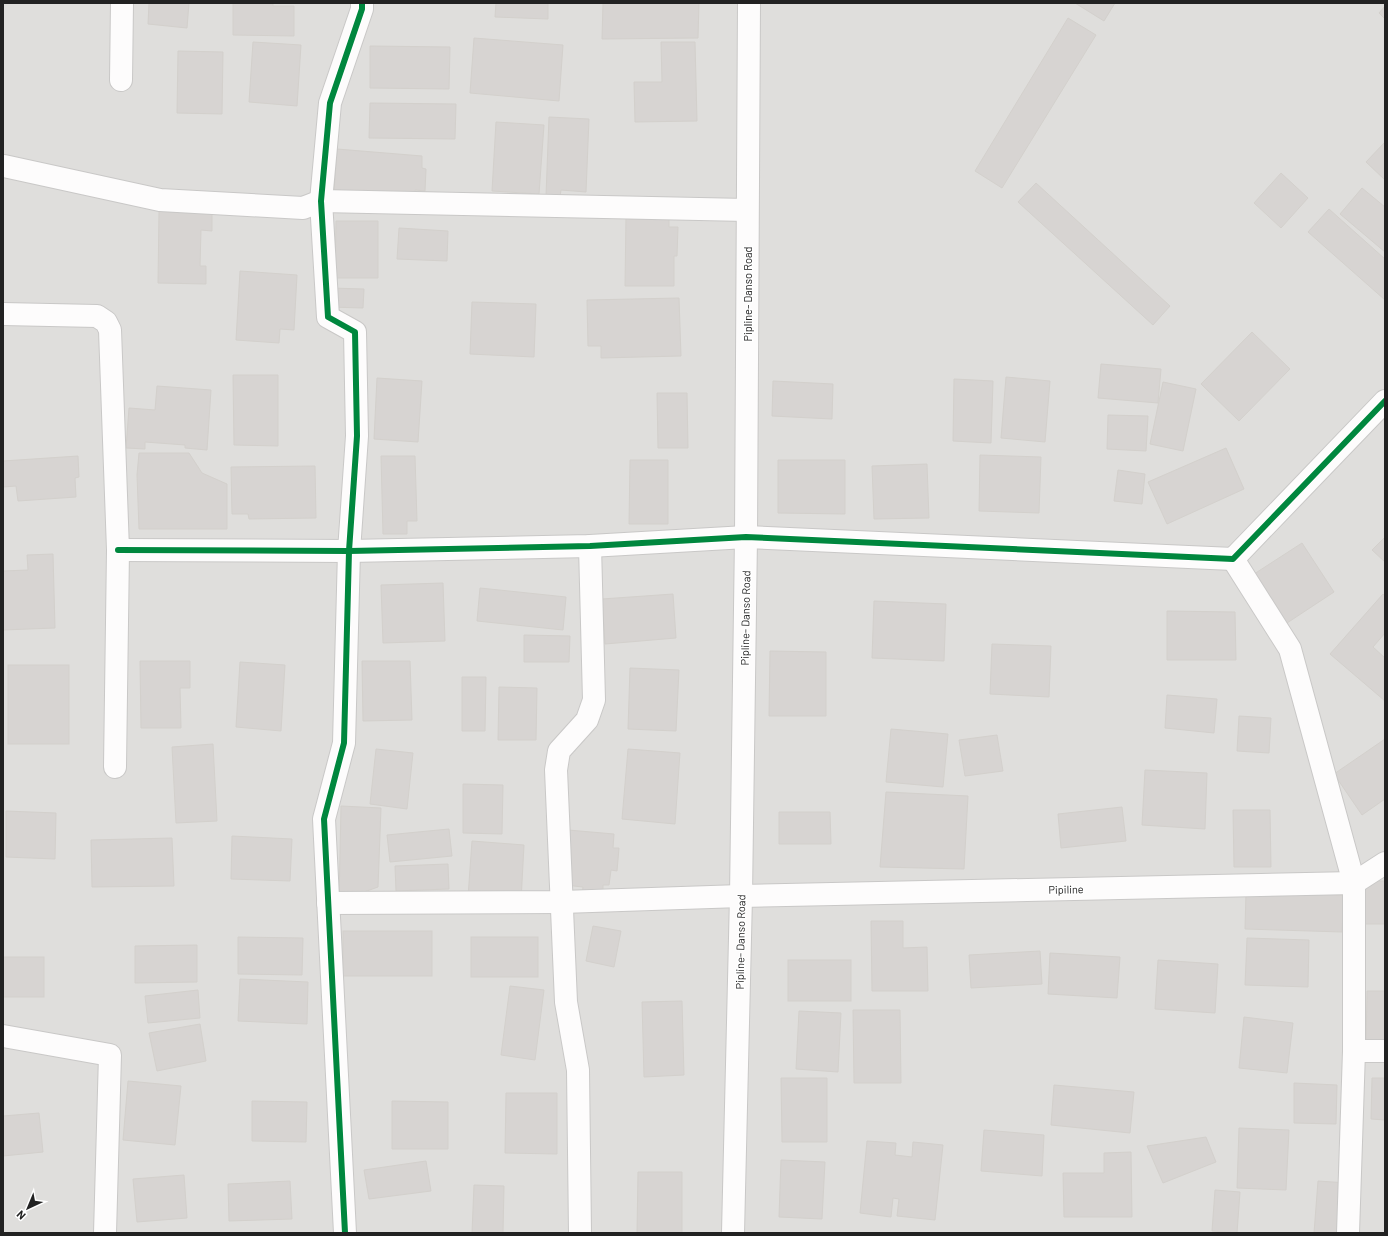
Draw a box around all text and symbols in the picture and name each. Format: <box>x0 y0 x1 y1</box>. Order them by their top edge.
street label: Pipline- Danso Road <box>741 246 754 342</box>
street label: Pipline- Danso Road <box>738 570 752 666</box>
street label: Pipiline <box>1048 882 1084 896</box>
street label: Pipline- Danso Road <box>733 894 747 990</box>
north arrow <box>8 1188 48 1228</box>
text: N <box>14 1208 28 1223</box>

